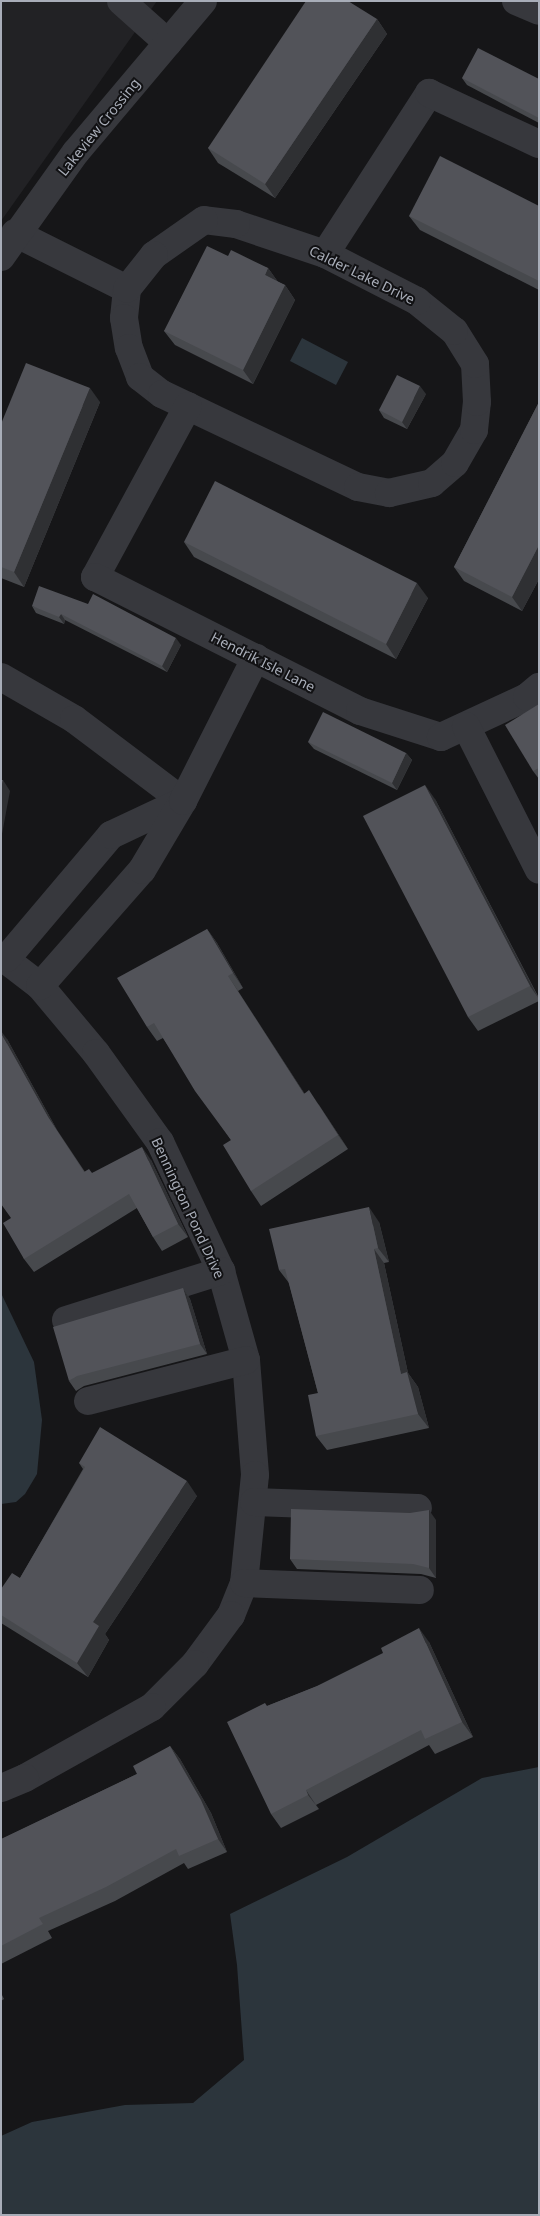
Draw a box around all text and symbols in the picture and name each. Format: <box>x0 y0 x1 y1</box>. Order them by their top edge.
street label: Lakeview Crossing <box>55 75 143 179</box>
street label: Calder Lake Drive <box>307 242 417 308</box>
street label: Hendrik Isle Lane <box>208 629 318 695</box>
street label: Bennington Pond Drive <box>148 1135 228 1281</box>

